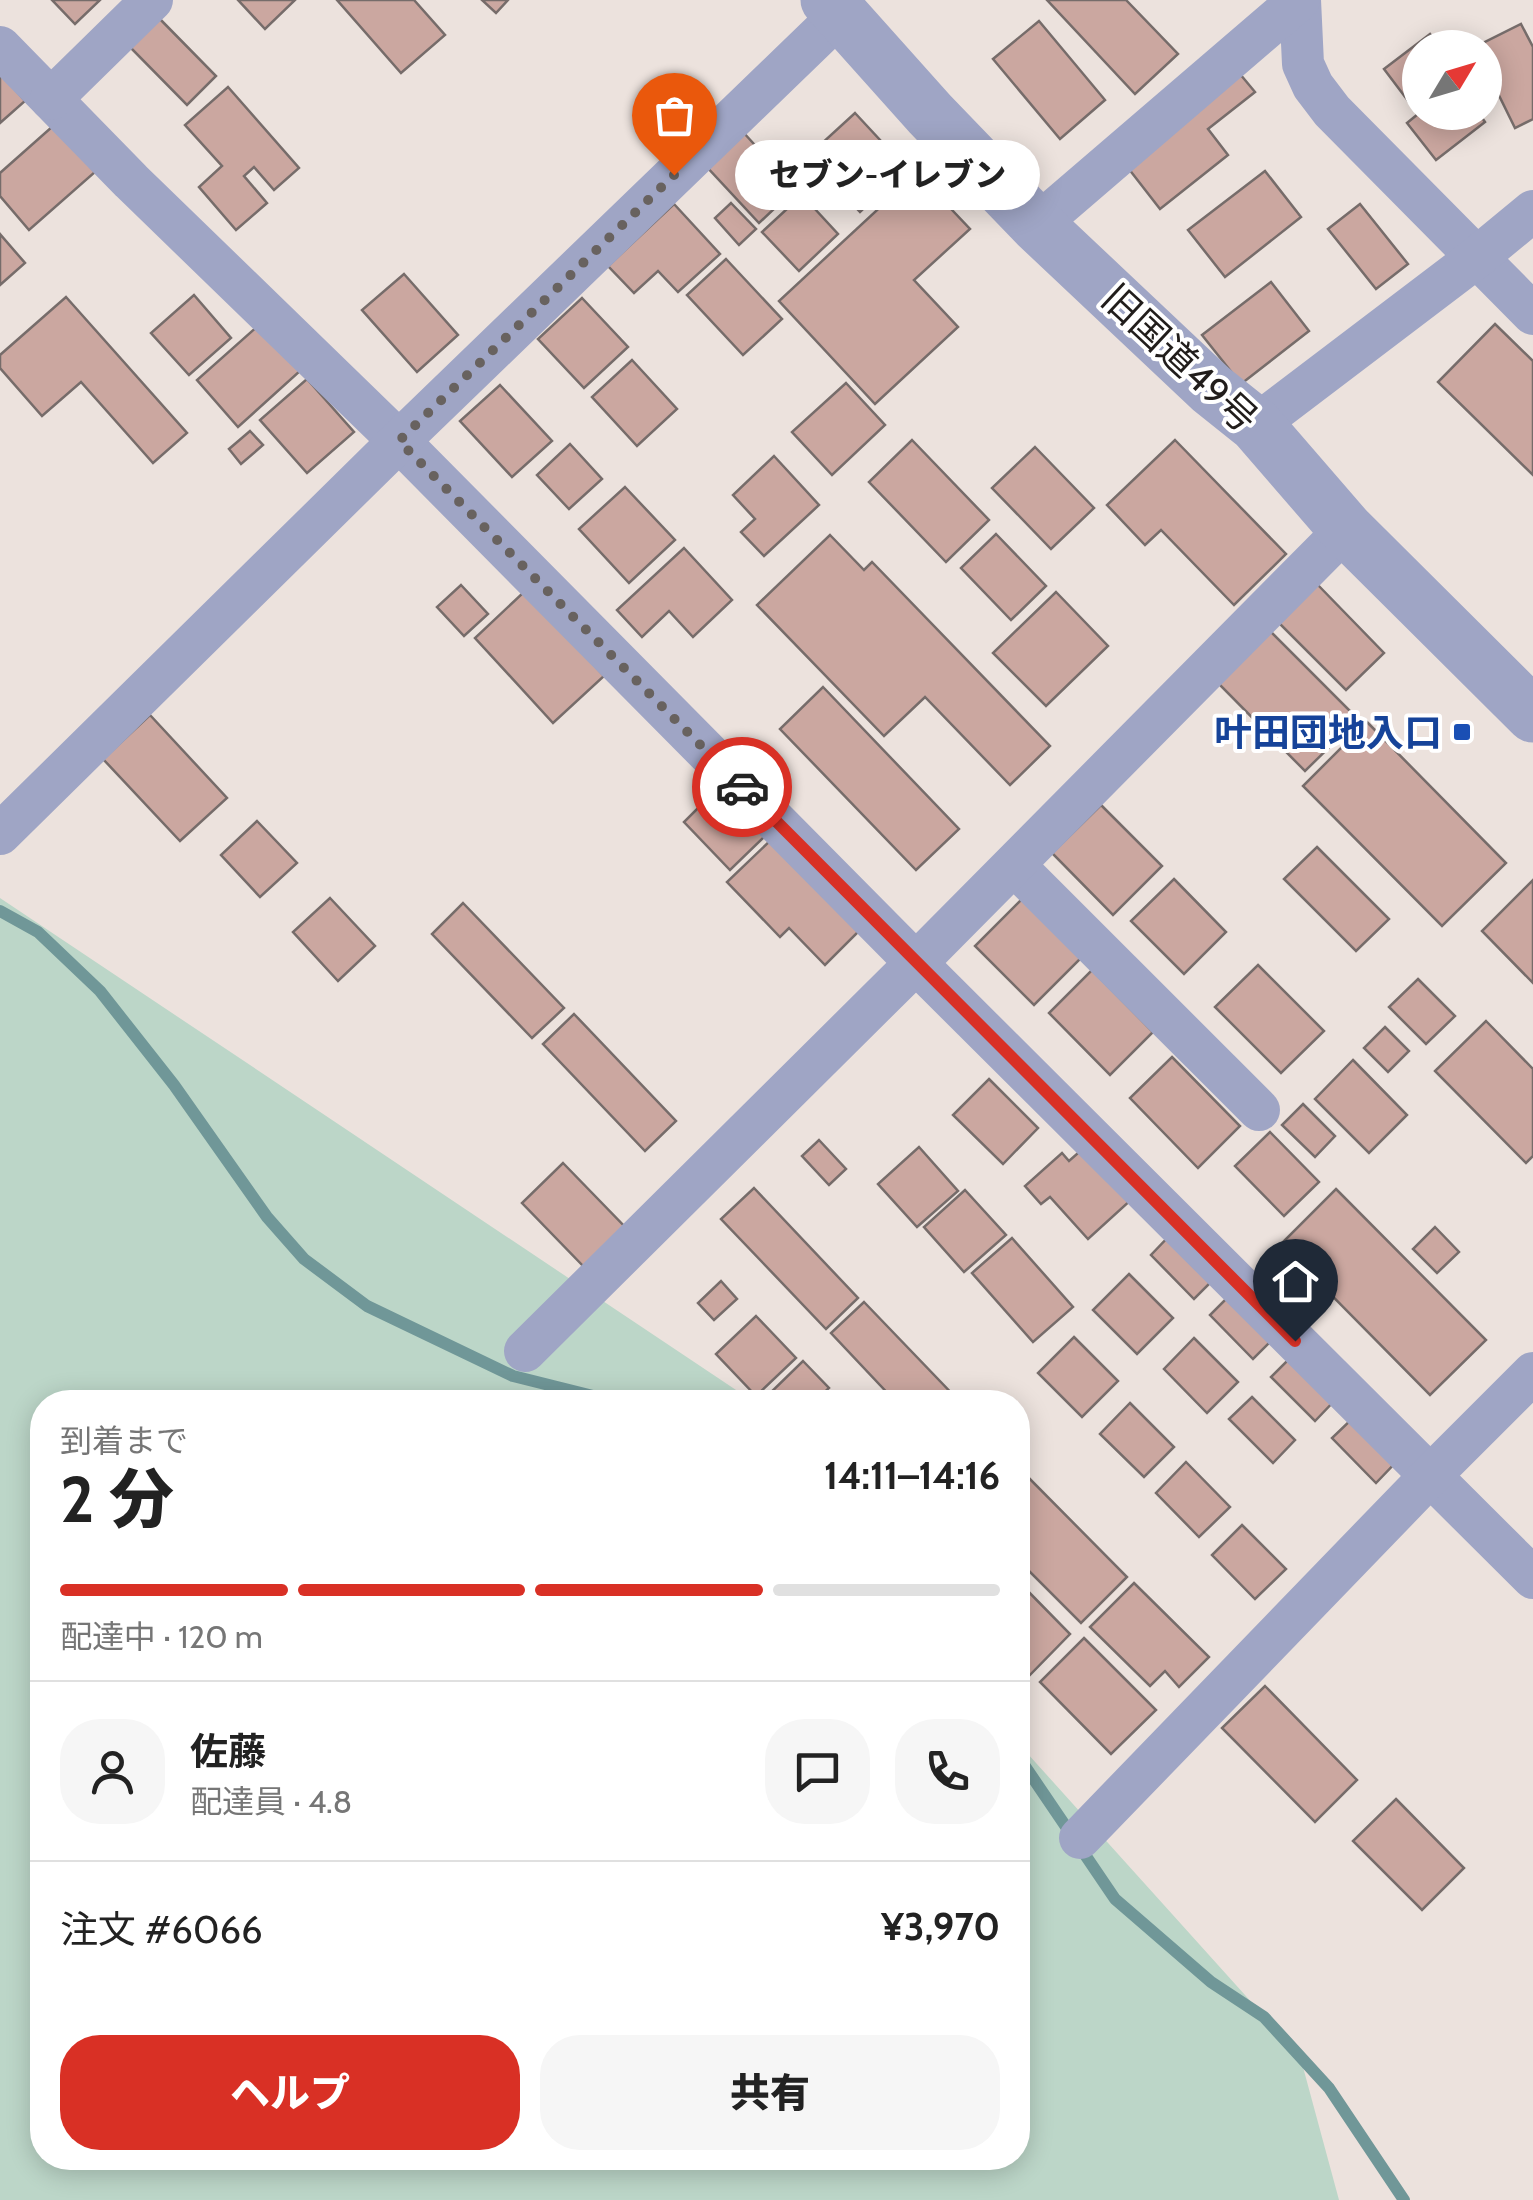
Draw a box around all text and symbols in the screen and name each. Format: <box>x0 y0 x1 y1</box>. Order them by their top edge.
north arrow <box>1402 30 1502 130</box>
map controls <box>1402 30 1502 130</box>
pin <box>632 73 717 176</box>
icon: bag <box>647 88 702 143</box>
callout: セブン-イレブン <box>734 140 1039 210</box>
text: セブン-イレブン <box>769 155 1006 194</box>
street label: 旧国道49号 <box>1092 274 1268 442</box>
place label: 叶田団地入口 <box>1214 709 1442 756</box>
marker: 叶田団地入口 <box>1451 721 1473 743</box>
courier <box>692 737 792 837</box>
icon: car <box>715 760 770 815</box>
pin <box>1253 1239 1338 1342</box>
icon: home <box>1268 1254 1323 1309</box>
text: 到着まで <box>60 1421 188 1460</box>
text: 14:11–14:16 <box>824 1452 1000 1499</box>
text: 2 分 <box>60 1459 174 1538</box>
text: 配達中 · 120 m <box>60 1617 263 1656</box>
button: person <box>60 1719 165 1824</box>
button: chat <box>765 1719 870 1824</box>
button: phone <box>895 1719 1000 1824</box>
text: 佐藤 <box>190 1728 266 1775</box>
text: 配達員 · 4.8 <box>190 1782 352 1821</box>
text: ¥3,970 <box>881 1903 1000 1950</box>
text: 注文 #6066 <box>60 1906 263 1953</box>
button: ヘルプ <box>60 2035 520 2150</box>
button: 共有 <box>540 2035 1000 2150</box>

